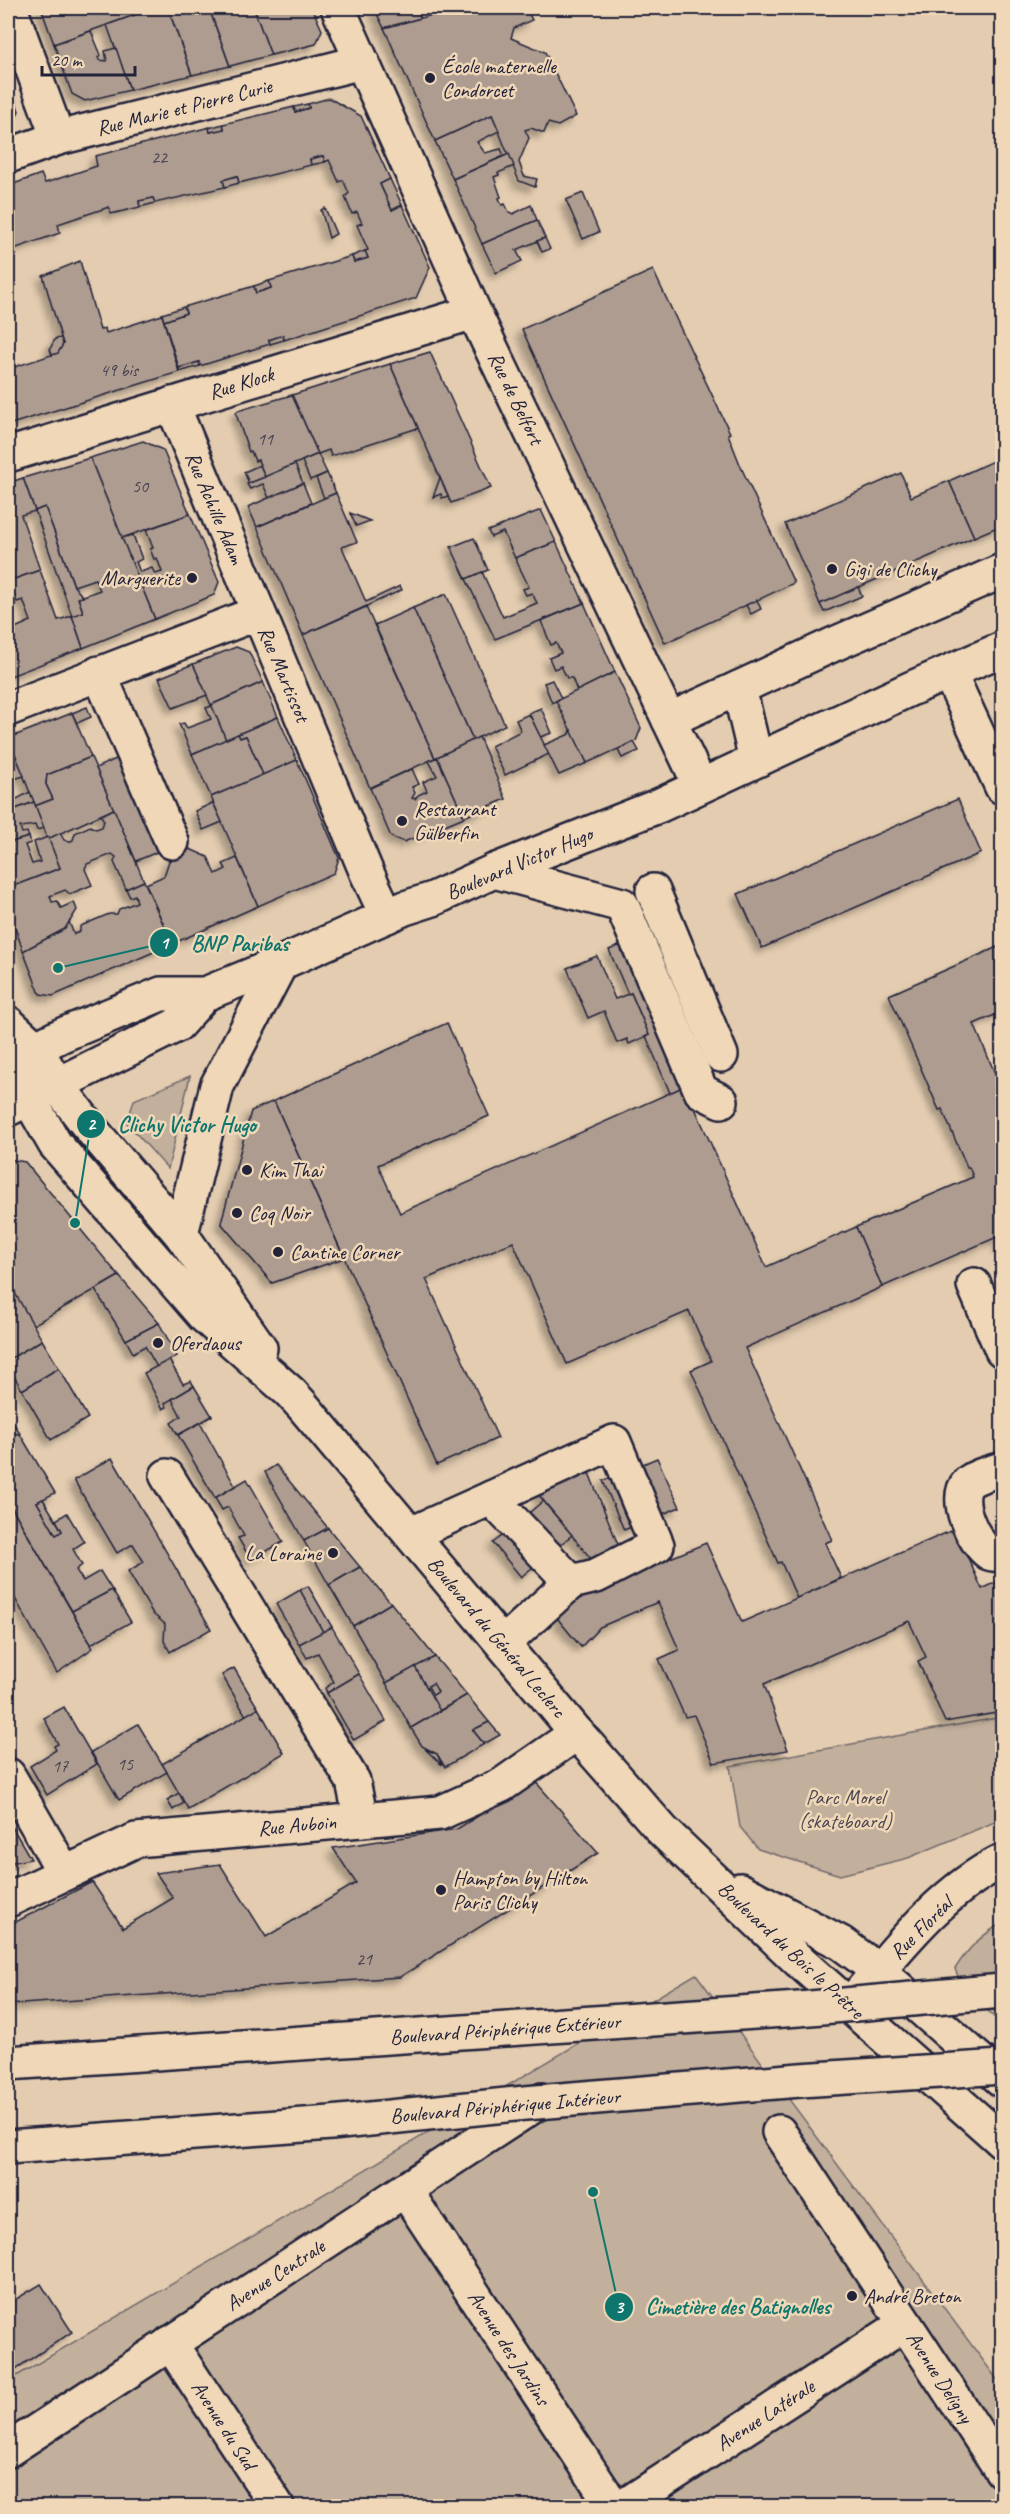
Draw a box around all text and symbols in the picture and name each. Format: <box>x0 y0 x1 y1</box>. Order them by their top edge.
scale bar <box>42 39 135 77</box>
text: 20 m <box>51 49 84 71</box>
place label: École maternelle Condorcet <box>442 53 557 103</box>
marker: École maternelle Condorcet <box>423 71 437 85</box>
street label: Rue Marie et Pierre Curie <box>94 72 276 141</box>
house number: 22 <box>151 146 169 168</box>
street label: Rue de Belfort <box>482 347 550 450</box>
house number: 49 bis <box>100 359 140 381</box>
street label: Rue Klock <box>205 360 278 405</box>
house number: 11 <box>257 428 274 450</box>
street label: Rue Achille Adam <box>180 448 251 569</box>
house number: 50 <box>132 475 150 497</box>
place label: Gigi de Clichy <box>844 556 938 582</box>
marker: Gigi de Clichy <box>825 562 839 576</box>
place label: Marguerite <box>101 565 181 591</box>
marker: Marguerite <box>185 571 199 585</box>
street label: Rue Martissot <box>252 622 317 728</box>
place label: Restaurant Gülberfin <box>414 796 497 846</box>
marker: Restaurant Gülberfin <box>395 814 409 828</box>
street label: Boulevard Victor Hugo <box>442 819 599 906</box>
callout: BNP Paribas <box>149 923 301 963</box>
text: BNP Paribas <box>191 930 291 958</box>
text: 1 <box>160 932 170 954</box>
callout: Clichy Victor Hugo <box>76 1104 268 1144</box>
text: Clichy Victor Hugo <box>118 1111 258 1139</box>
text: 2 <box>87 1113 97 1135</box>
place label: Kim Thai <box>259 1157 325 1183</box>
marker: Kim Thai <box>240 1163 254 1177</box>
place label: Coq Noir <box>249 1200 312 1226</box>
marker: Coq Noir <box>230 1206 244 1220</box>
place label: Cantine Corner <box>290 1239 401 1265</box>
marker: Cantine Corner <box>271 1245 285 1259</box>
place label: Oferdaous <box>170 1330 242 1356</box>
marker: Oferdaous <box>151 1336 165 1350</box>
place label: La Loraine <box>245 1540 322 1566</box>
marker: La Loraine <box>326 1546 340 1560</box>
street label: Boulevard du Général Leclerc <box>422 1551 573 1724</box>
house number: 15 <box>117 1753 134 1775</box>
house number: 17 <box>52 1755 69 1777</box>
park label: Parc Morel (skateboard) <box>798 1784 893 1834</box>
street label: Rue Auboin <box>257 1809 338 1841</box>
place label: Hampton by Hilton Paris Clichy <box>453 1865 589 1915</box>
street label: Boulevard du Bois le Prêtre <box>713 1876 871 2026</box>
marker: Hampton by Hilton Paris Clichy <box>434 1883 448 1897</box>
street label: Rue Floréal <box>884 1889 960 1965</box>
house number: 21 <box>356 1948 373 1970</box>
street label: Boulevard Périphérique Extérieur <box>389 2008 623 2050</box>
street label: Boulevard Périphérique Intérieur <box>389 2083 622 2129</box>
street label: Avenue Centrale <box>221 2233 330 2317</box>
place label: André Breton <box>864 2283 962 2309</box>
street label: Avenue des Jardins <box>462 2286 557 2412</box>
callout: Cimetière des Batignolles <box>604 2287 843 2327</box>
marker: André Breton <box>845 2289 859 2303</box>
text: Cimetière des Batignolles <box>646 2293 833 2321</box>
text: 3 <box>615 2296 625 2318</box>
street label: Avenue Deligny <box>901 2326 980 2429</box>
street label: Avenue Latérale <box>711 2373 820 2456</box>
street label: Avenue du Sud <box>186 2376 264 2477</box>

